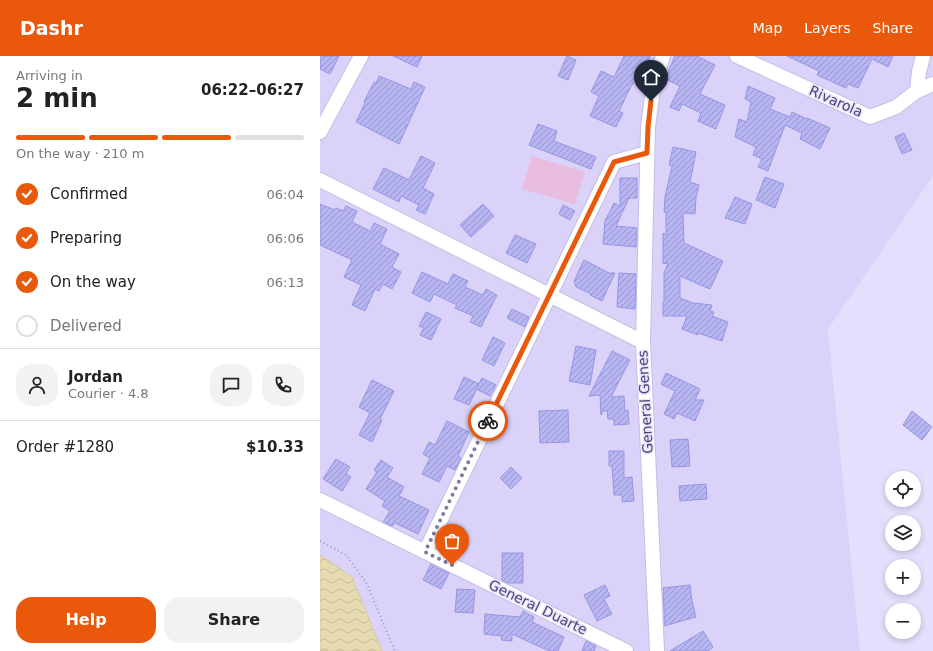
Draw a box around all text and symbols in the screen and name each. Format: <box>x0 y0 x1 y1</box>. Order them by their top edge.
text: Dashr <box>20 17 83 39</box>
text: Map <box>753 20 782 36</box>
text: Layers <box>804 20 851 36</box>
text: Share <box>873 20 913 36</box>
pin <box>634 60 668 101</box>
icon: home <box>640 66 662 88</box>
text: Arriving in <box>16 68 83 83</box>
text: 06:22–06:27 <box>201 81 304 99</box>
street label: Rivarola <box>807 82 865 120</box>
text: 2 min <box>16 83 98 113</box>
text: On the way · 210 m <box>16 146 144 161</box>
icon: check <box>16 183 38 205</box>
text: Confirmed <box>50 185 128 203</box>
text: 06:04 <box>267 187 304 202</box>
icon: check <box>16 227 38 249</box>
text: Preparing <box>50 229 122 247</box>
text: 06:06 <box>267 231 304 246</box>
icon: check <box>16 271 38 293</box>
text: On the way <box>50 273 136 291</box>
text: 06:13 <box>267 275 304 290</box>
text: Delivered <box>50 317 122 335</box>
street label: General Genes <box>634 350 656 454</box>
button: person <box>16 364 58 406</box>
button: chat <box>210 364 252 406</box>
button: phone <box>262 364 304 406</box>
text: Jordan <box>68 368 123 386</box>
text: Courier · 4.8 <box>68 386 149 401</box>
courier <box>468 401 508 441</box>
icon: bike <box>477 410 499 432</box>
text: Order #1280 <box>16 438 114 456</box>
text: $10.33 <box>246 438 304 456</box>
map controls <box>885 471 921 639</box>
button: locate <box>885 471 921 507</box>
button: layers <box>885 515 921 551</box>
pin <box>435 524 469 565</box>
icon: bag <box>441 530 463 552</box>
button: + <box>885 559 921 595</box>
street label: General Duarte <box>486 576 590 638</box>
button: Help <box>16 597 156 643</box>
button: Share <box>164 597 304 643</box>
button: − <box>885 603 921 639</box>

